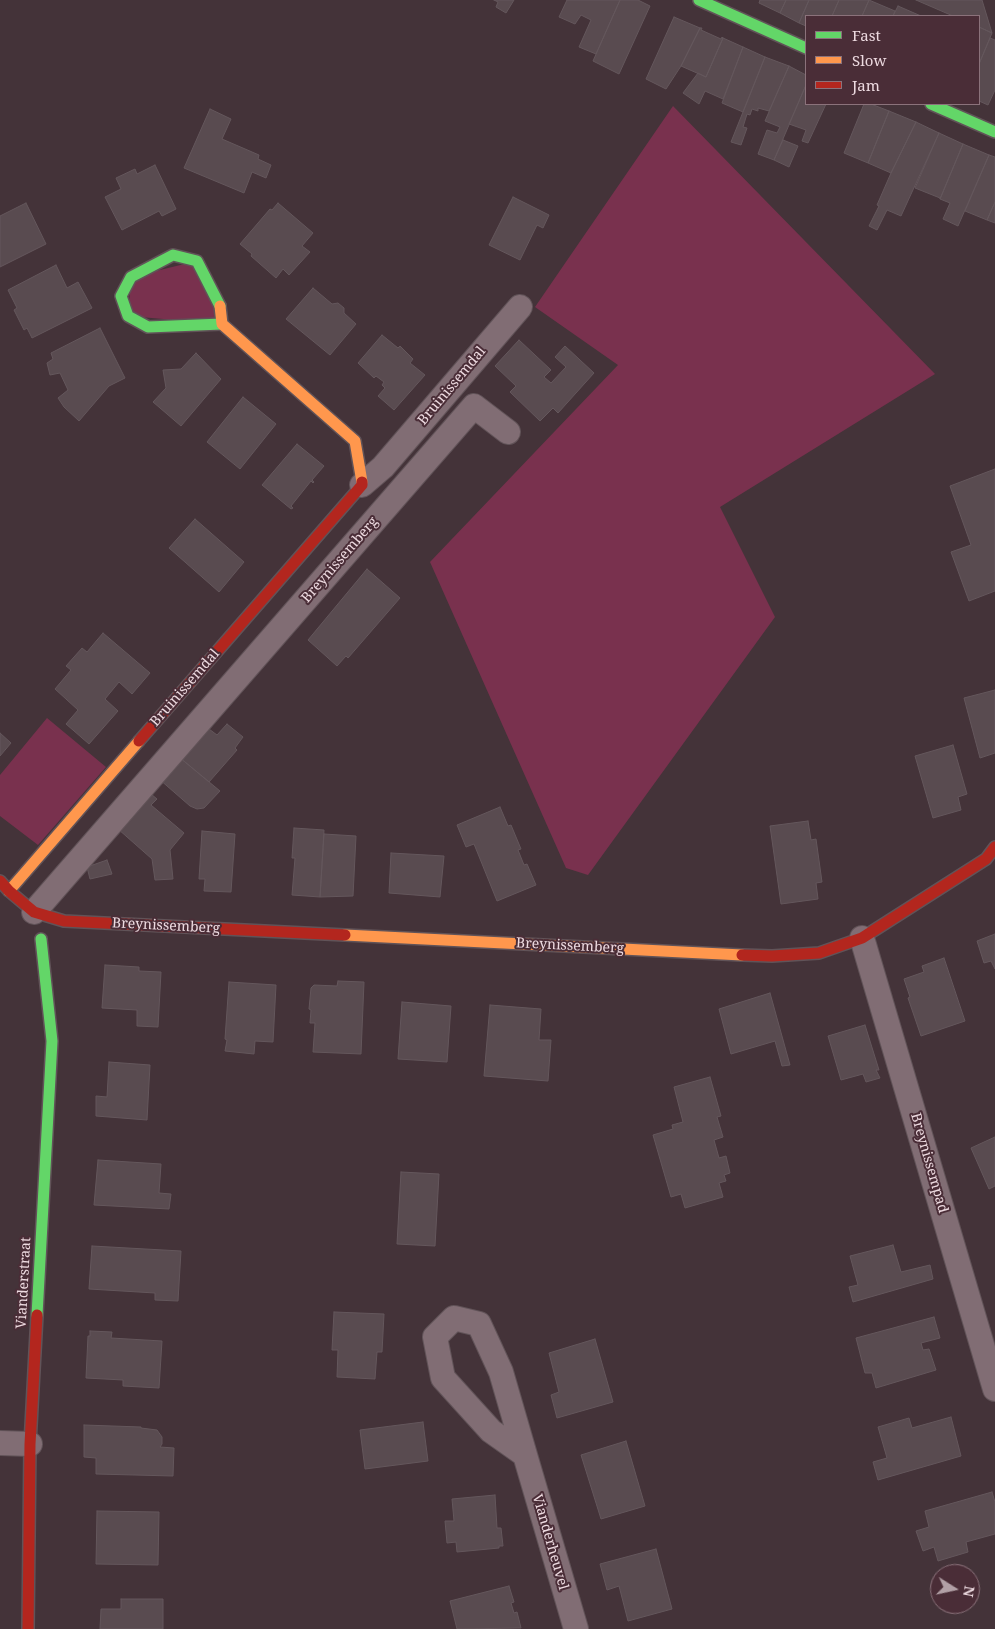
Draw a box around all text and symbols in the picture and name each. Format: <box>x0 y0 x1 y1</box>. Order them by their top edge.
legend <box>805 15 980 105</box>
text: Fast <box>852 25 881 45</box>
text: Slow <box>852 50 886 70</box>
text: Jam <box>852 75 880 95</box>
street label: Bruinissemdal <box>414 344 490 428</box>
street label: Breynissemberg <box>298 514 382 606</box>
street label: Bruinissemdal <box>147 646 223 730</box>
street label: Breynissemberg <box>112 915 220 937</box>
street label: Breynissemberg <box>516 935 624 957</box>
street label: Breynissempad <box>907 1111 951 1215</box>
street label: Vianderstraat <box>13 1237 35 1329</box>
street label: Vianderheuvel <box>528 1492 572 1592</box>
north arrow <box>930 1564 980 1614</box>
text: N <box>959 1584 980 1599</box>

